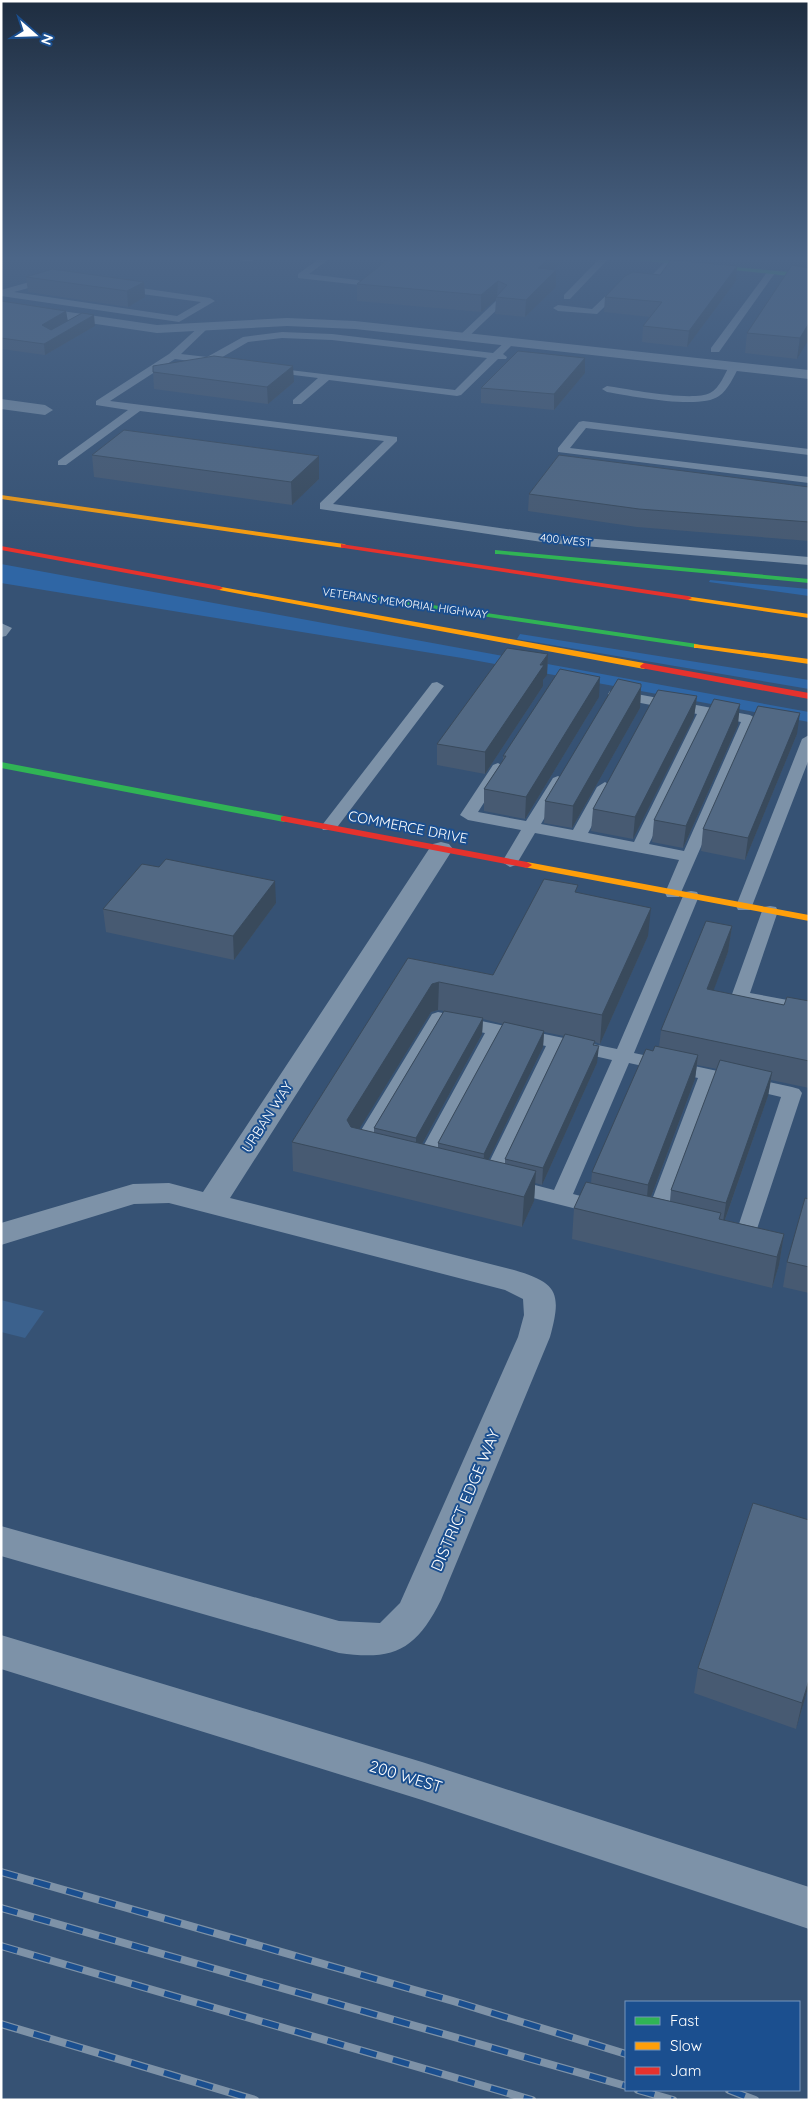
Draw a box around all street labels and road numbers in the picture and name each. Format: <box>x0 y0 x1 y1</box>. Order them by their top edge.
street label: 400 WEST <box>540 530 593 550</box>
street label: VETERANS MEMORIAL HIGHWAY <box>322 584 488 622</box>
street label: COMMERCE DRIVE <box>347 807 469 847</box>
street label: URBAN WAY <box>237 1078 297 1156</box>
street label: DISTRICT EDGE WAY <box>426 1426 504 1574</box>
street label: 200 WEST <box>367 1755 445 1797</box>

